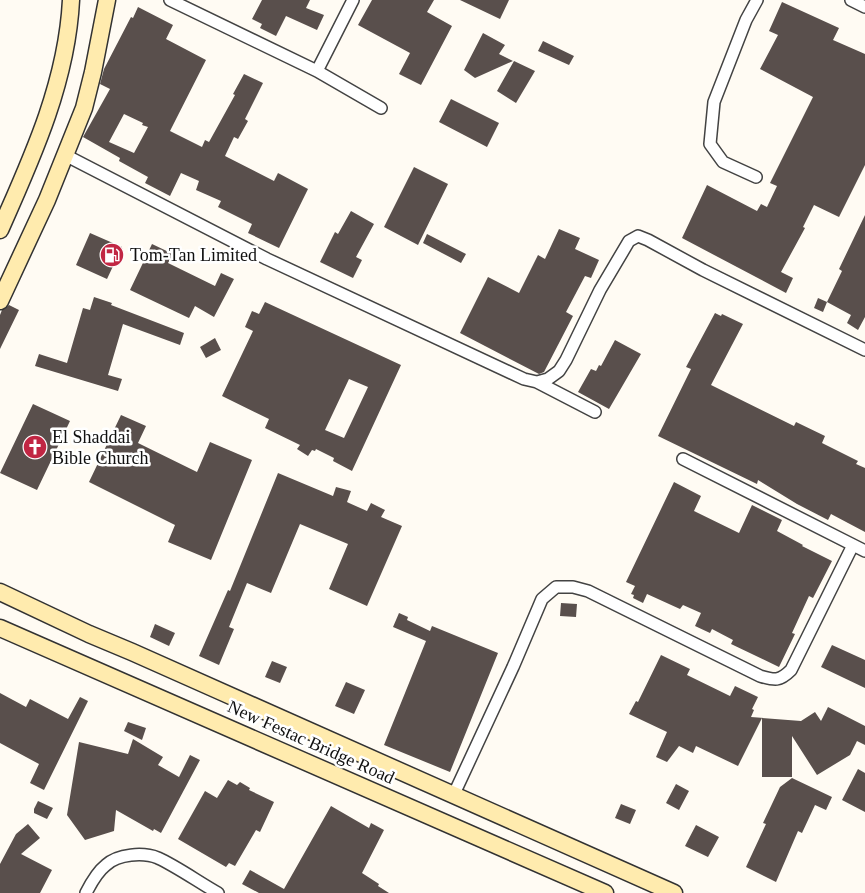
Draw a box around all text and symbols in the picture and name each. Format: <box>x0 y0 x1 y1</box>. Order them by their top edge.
fuel station icon: Tom-Tan Limited <box>99 242 125 268</box>
place label: Tom-Tan Limited <box>130 245 257 265</box>
place label: El Shaddai Bible Church <box>52 427 149 468</box>
church icon: El Shaddai Bible Church <box>22 434 48 460</box>
street label: New Festac Bridge Road <box>224 696 398 788</box>

